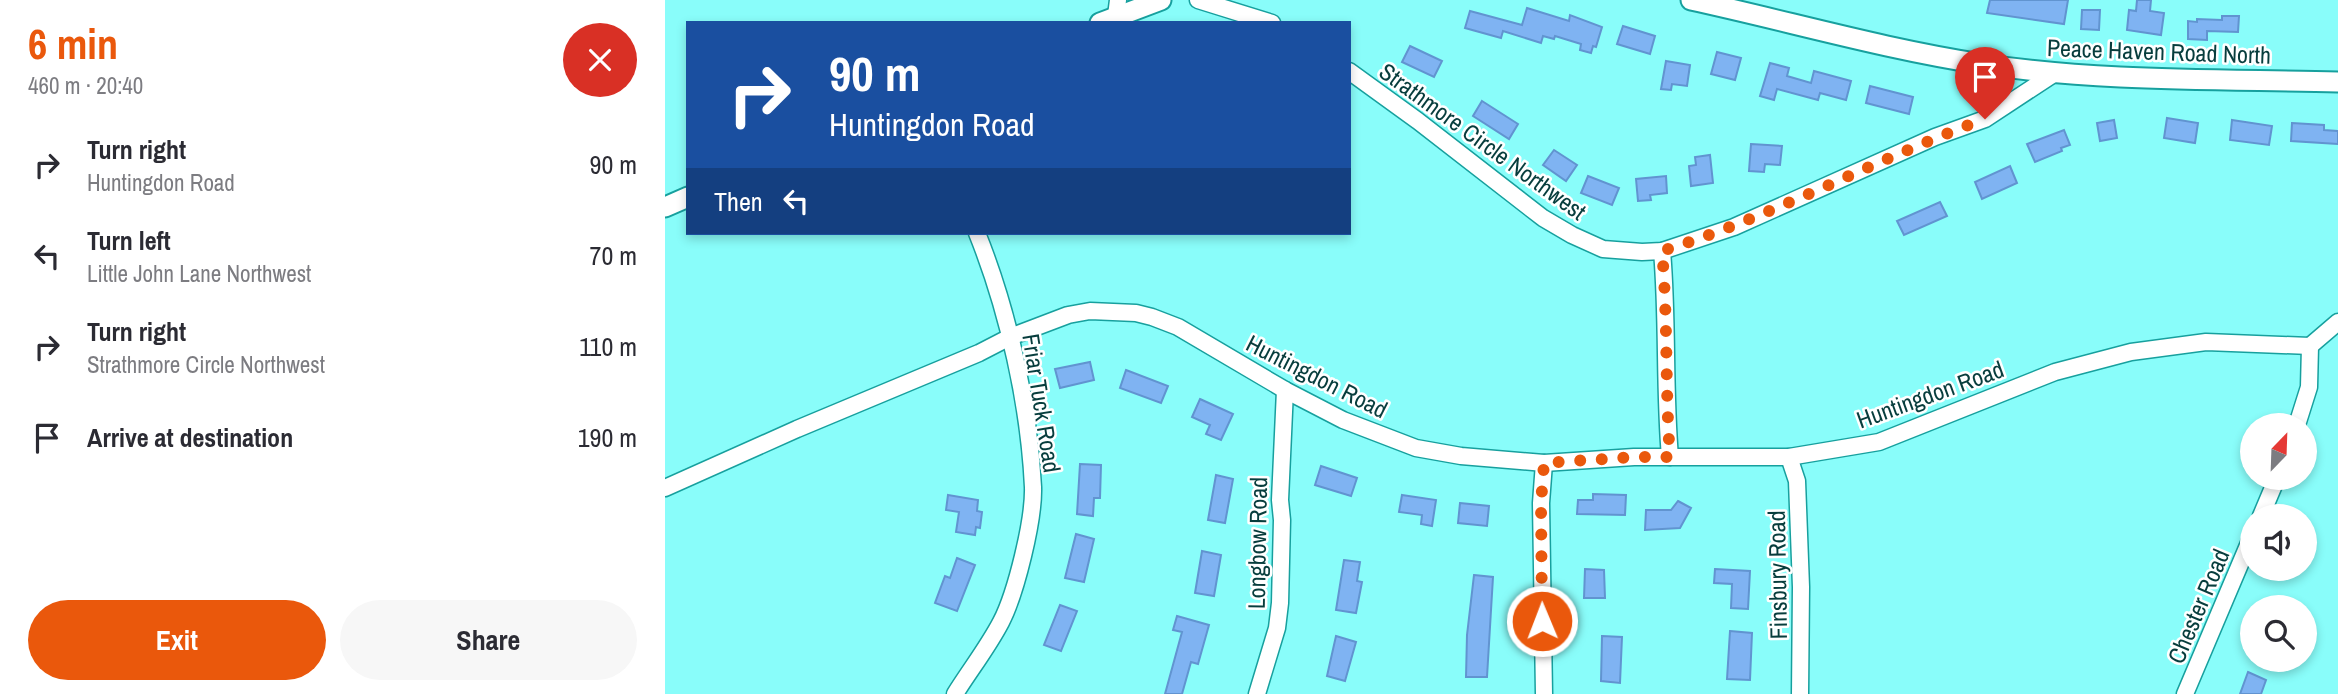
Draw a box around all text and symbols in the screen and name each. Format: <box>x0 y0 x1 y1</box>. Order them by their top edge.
text: 6 min <box>28 16 118 72</box>
button: close <box>563 23 637 97</box>
street label: Peace Haven Road North <box>2046 31 2272 71</box>
text: 90 m <box>829 40 921 106</box>
pin <box>1955 47 2015 119</box>
icon: right <box>714 49 805 140</box>
street label: Strathmore Circle Northwest <box>1373 55 1593 227</box>
icon: arrive <box>1966 58 2004 96</box>
text: 460 m · 20:40 <box>28 70 143 101</box>
text: Huntingdon Road <box>829 103 1035 146</box>
text: Turn right <box>87 132 186 167</box>
icon: right <box>28 146 66 184</box>
text: 90 m <box>590 147 637 182</box>
text: Huntingdon Road <box>87 167 235 198</box>
icon: left <box>777 182 815 220</box>
text: Then <box>714 184 763 219</box>
text: Turn left <box>87 223 171 258</box>
icon: left <box>28 237 66 275</box>
text: 70 m <box>590 238 637 273</box>
text: Little John Lane Northwest <box>87 258 311 289</box>
text: Turn right <box>87 314 186 349</box>
street label: Huntingdon Road <box>1241 327 1393 425</box>
icon: right <box>28 328 66 366</box>
text: 110 m <box>579 329 637 364</box>
street label: Friar Tuck Road <box>1015 331 1069 475</box>
text: Strathmore Circle Northwest <box>87 349 325 380</box>
street label: Huntingdon Road <box>1852 353 2008 435</box>
north arrow <box>2240 413 2317 490</box>
map controls <box>2240 413 2317 672</box>
icon: arrive <box>28 419 66 457</box>
text: Arrive at destination <box>87 420 293 455</box>
text: 190 m <box>578 420 637 455</box>
street label: Longbow Road <box>1240 477 1274 609</box>
button: sound <box>2240 504 2317 581</box>
street label: Finsbury Road <box>1760 510 1794 640</box>
street label: Chester Road <box>2160 544 2236 668</box>
position arrow <box>1505 584 1579 658</box>
button: search <box>2240 595 2317 672</box>
button: Exit <box>28 600 326 680</box>
button: Share <box>340 600 637 680</box>

